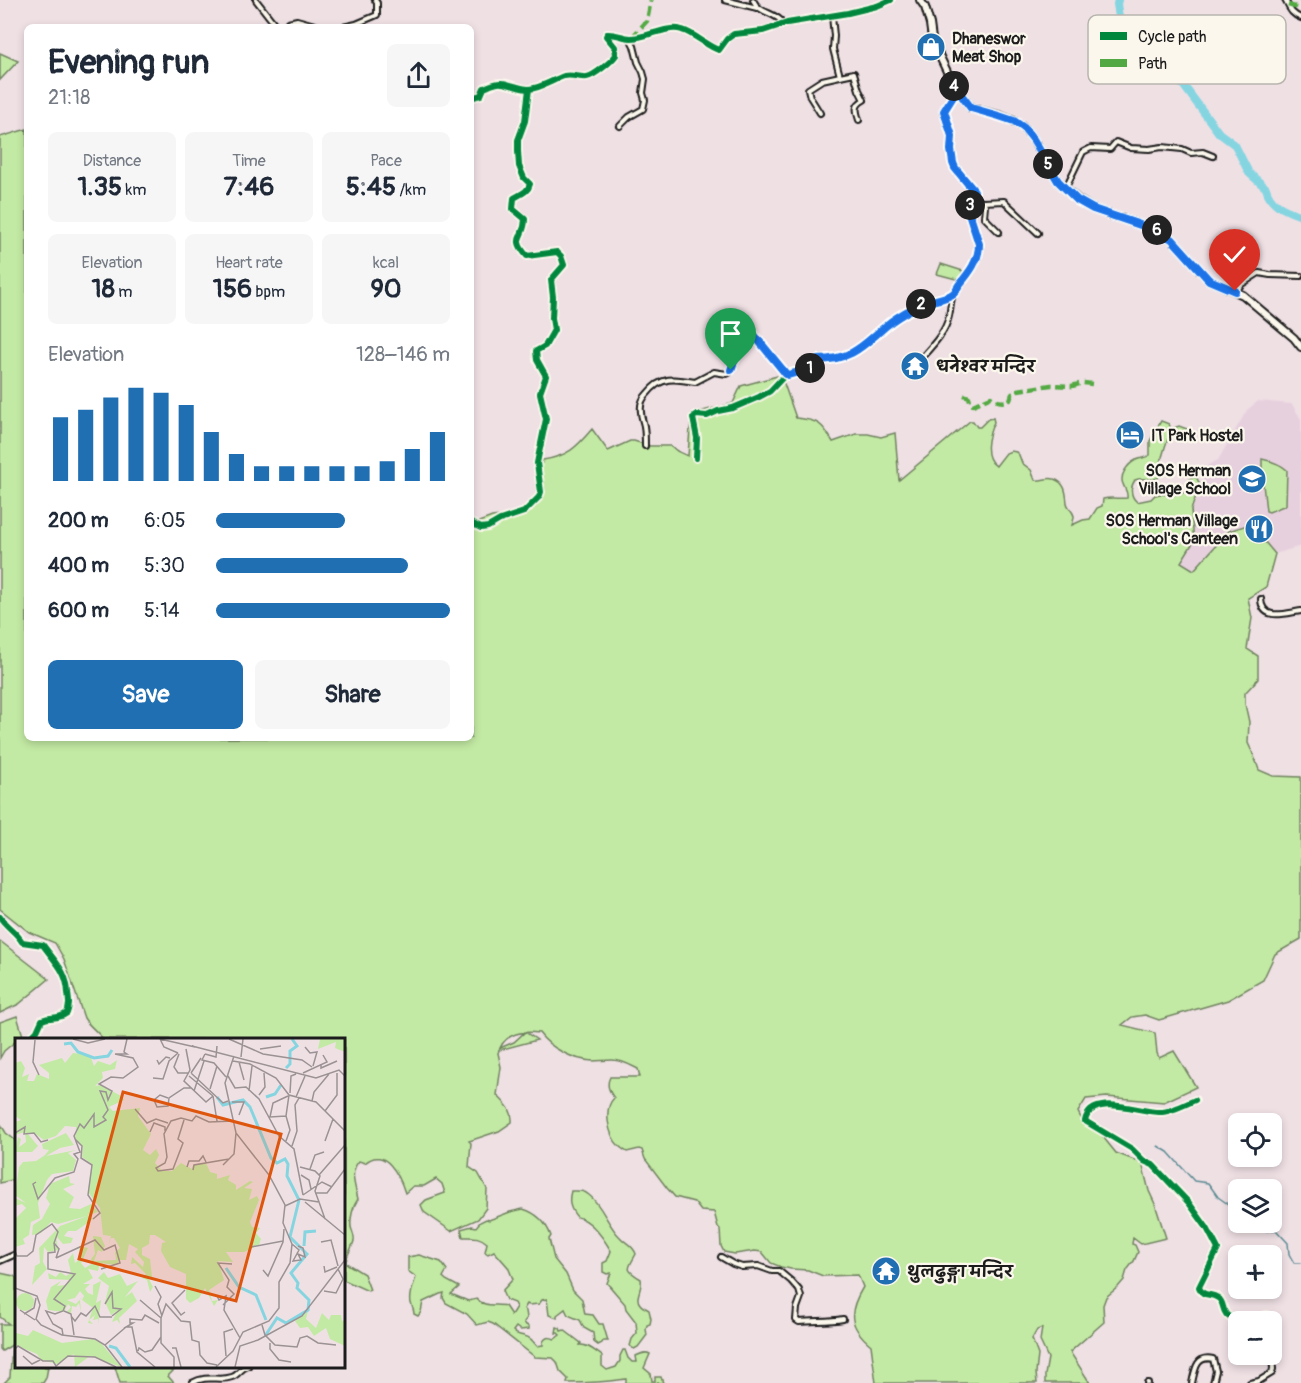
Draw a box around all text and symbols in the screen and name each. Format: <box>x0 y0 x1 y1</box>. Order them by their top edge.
legend <box>1088 15 1286 84</box>
text: Cycle path <box>1138 27 1206 47</box>
place label: Dhaneswor Meat Shop <box>952 29 1026 67</box>
shop icon: Dhaneswor Meat Shop <box>915 31 947 63</box>
text: Evening run <box>48 42 209 83</box>
button: share <box>387 44 450 107</box>
text: Path <box>1138 54 1167 74</box>
pin: 4 <box>939 71 969 101</box>
text: 4 <box>949 76 959 96</box>
text: 21:18 <box>48 85 90 110</box>
pin: 5 <box>1033 149 1063 179</box>
text: Distance <box>83 151 141 171</box>
text: Time <box>232 151 266 171</box>
text: Pace <box>370 151 402 171</box>
text: 5 <box>1044 154 1052 174</box>
text: 1.35 <box>78 171 122 203</box>
text: 7:46 <box>224 171 274 203</box>
text: 5:45 <box>346 171 396 203</box>
text: km <box>122 180 146 200</box>
text: /km <box>396 180 426 200</box>
pin: 3 <box>955 190 985 220</box>
text: 3 <box>966 195 974 215</box>
pin: 6 <box>1142 215 1172 245</box>
text: 6 <box>1152 220 1162 240</box>
pin <box>1209 229 1260 291</box>
icon: check <box>1218 238 1251 271</box>
text: Elevation <box>82 253 142 273</box>
text: Heart rate <box>215 253 283 273</box>
text: kcal <box>373 253 399 273</box>
text: 18 <box>92 273 115 305</box>
text: 156 <box>213 273 252 305</box>
text: 90 <box>370 273 402 305</box>
text: m <box>115 282 132 302</box>
text: bpm <box>252 282 285 302</box>
pin: 2 <box>906 289 936 319</box>
text: 2 <box>917 294 925 314</box>
pin <box>705 308 756 370</box>
icon: arrive <box>714 317 747 350</box>
text: Elevation <box>48 342 124 367</box>
text: 128–146 m <box>356 342 450 367</box>
temple icon: धनेश्वर मन्दिर <box>899 350 931 382</box>
pin: 1 <box>795 353 825 383</box>
place label: धनेश्वर मन्दिर <box>936 354 1036 377</box>
text: 1 <box>807 358 813 378</box>
hotel icon: IT Park Hostel <box>1114 419 1146 451</box>
place label: IT Park Hostel <box>1151 426 1244 446</box>
place label: SOS Herman Village School <box>1138 461 1231 499</box>
school or university icon: SOS Herman Village School <box>1236 463 1268 495</box>
text: 200 m <box>48 508 109 533</box>
text: 6:05 <box>144 508 185 533</box>
place label: SOS Herman Village School's Canteen <box>1106 511 1239 549</box>
restaurant icon: SOS Herman Village School's Canteen <box>1243 513 1275 545</box>
text: 400 m <box>48 553 109 578</box>
text: 5:30 <box>144 553 185 578</box>
text: 600 m <box>48 598 109 623</box>
text: 5:14 <box>144 598 180 623</box>
button: Save <box>48 660 243 729</box>
button: Share <box>255 660 450 729</box>
inset map <box>15 1038 345 1368</box>
map controls <box>1228 1113 1282 1365</box>
button: locate <box>1228 1113 1282 1167</box>
button: layers <box>1228 1179 1282 1233</box>
button: + <box>1228 1245 1282 1299</box>
temple icon: थुलढुङ्गा मन्दिर <box>870 1255 902 1287</box>
place label: थुलढुङ्गा मन्दिर <box>907 1259 1014 1284</box>
button: − <box>1228 1311 1282 1365</box>

